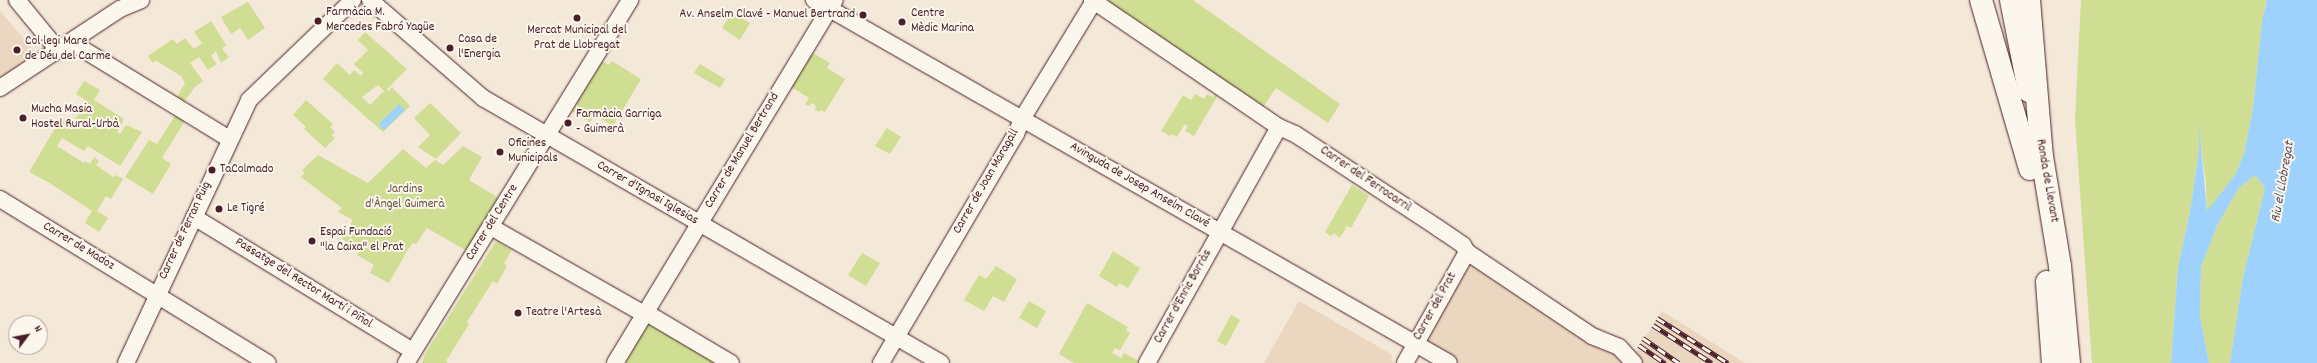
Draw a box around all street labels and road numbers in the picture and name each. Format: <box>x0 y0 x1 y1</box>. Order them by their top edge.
street label: Carrer de Manuel Bertrand <box>702 90 784 212</box>
street label: Carrer de Joan Maragall <box>951 127 1023 237</box>
street label: Ronda de Llevant <box>2031 138 2061 224</box>
street label: Avinguda de Josep Anselm Clavé <box>1066 140 1212 232</box>
street label: Carrer del Ferrocarril <box>1316 144 1414 216</box>
street label: Carrer d'Ignasi Iglesias <box>593 159 701 229</box>
street label: Carrer de Ferran Puig <box>156 180 216 282</box>
street label: Carrer del Centre <box>463 182 523 264</box>
street label: Carrer de Madoz <box>39 219 117 275</box>
street label: Passatge del Rector Martí i Piñol <box>231 235 375 333</box>
street label: Carrer d'Enric Borràs <box>1152 247 1216 347</box>
street label: Carrer del Prat <box>1411 270 1461 344</box>

